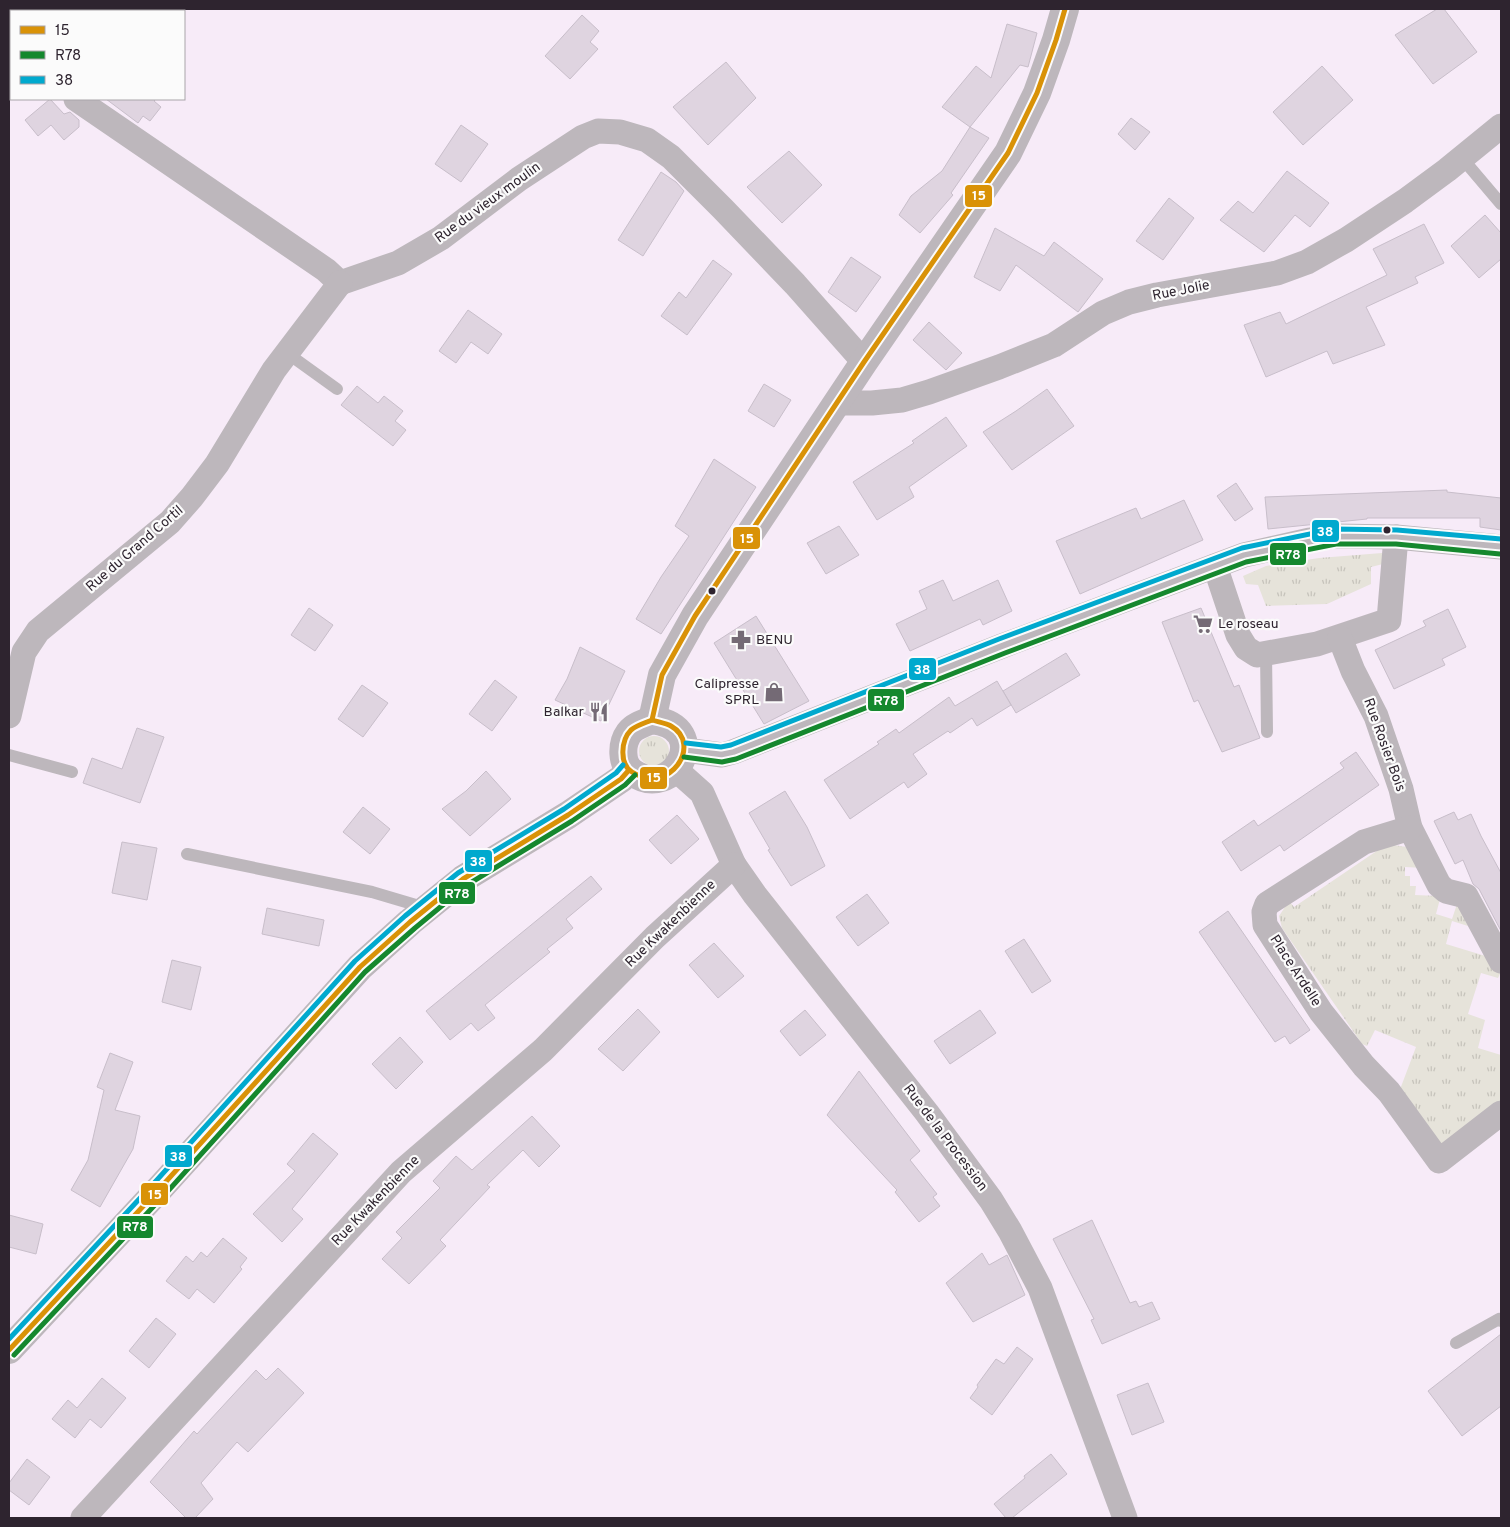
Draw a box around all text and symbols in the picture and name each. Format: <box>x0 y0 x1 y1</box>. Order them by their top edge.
legend <box>10 10 185 100</box>
text: 15 <box>55 22 70 41</box>
text: R78 <box>55 47 81 66</box>
text: 38 <box>55 72 73 91</box>
street label: Rue du vieux moulin <box>432 159 544 247</box>
line badge: 15 <box>964 184 993 208</box>
text: 15 <box>972 188 986 205</box>
street label: Rue Jolie <box>1151 277 1211 305</box>
street label: Rue du Grand Cortil <box>83 502 187 596</box>
line badge: 38 <box>1311 519 1340 543</box>
text: 38 <box>1316 524 1334 541</box>
unlabelled marker <box>1382 525 1392 535</box>
line badge: 15 <box>732 526 761 550</box>
text: 15 <box>740 531 754 548</box>
line badge: R78 <box>1269 542 1307 566</box>
text: R78 <box>1275 547 1301 564</box>
unlabelled marker <box>707 586 717 596</box>
supermarket icon: Le roseau <box>1192 613 1214 635</box>
place label: Le roseau <box>1218 616 1279 633</box>
pharmacy icon: BENU <box>730 629 752 651</box>
place label: BENU <box>756 632 793 649</box>
line badge: 38 <box>908 657 937 681</box>
text: 38 <box>913 662 931 679</box>
place label: Calipresse SPRL <box>695 676 759 709</box>
shop icon: Calipresse SPRL <box>763 681 785 703</box>
line badge: R78 <box>867 688 905 712</box>
text: R78 <box>873 693 899 710</box>
street label: Rue Rosier Bois <box>1359 696 1409 794</box>
restaurant icon: Balkar <box>588 701 610 723</box>
place label: Balkar <box>544 704 585 721</box>
line badge: 15 <box>639 766 668 790</box>
text: 15 <box>647 770 661 787</box>
line badge: 38 <box>464 849 493 873</box>
text: 38 <box>469 854 487 871</box>
street label: Rue Kwakenbienne <box>622 877 720 971</box>
line badge: R78 <box>438 881 476 905</box>
text: R78 <box>444 886 470 903</box>
street label: Place Ardelle <box>1265 932 1325 1010</box>
street label: Rue de la Procession <box>899 1081 991 1195</box>
line badge: 38 <box>164 1144 193 1168</box>
text: 38 <box>169 1149 187 1166</box>
street label: Rue Kwakenbienne <box>329 1152 423 1250</box>
line badge: 15 <box>140 1182 169 1206</box>
text: 15 <box>148 1187 162 1204</box>
line badge: R78 <box>116 1215 154 1239</box>
text: R78 <box>122 1219 148 1236</box>

